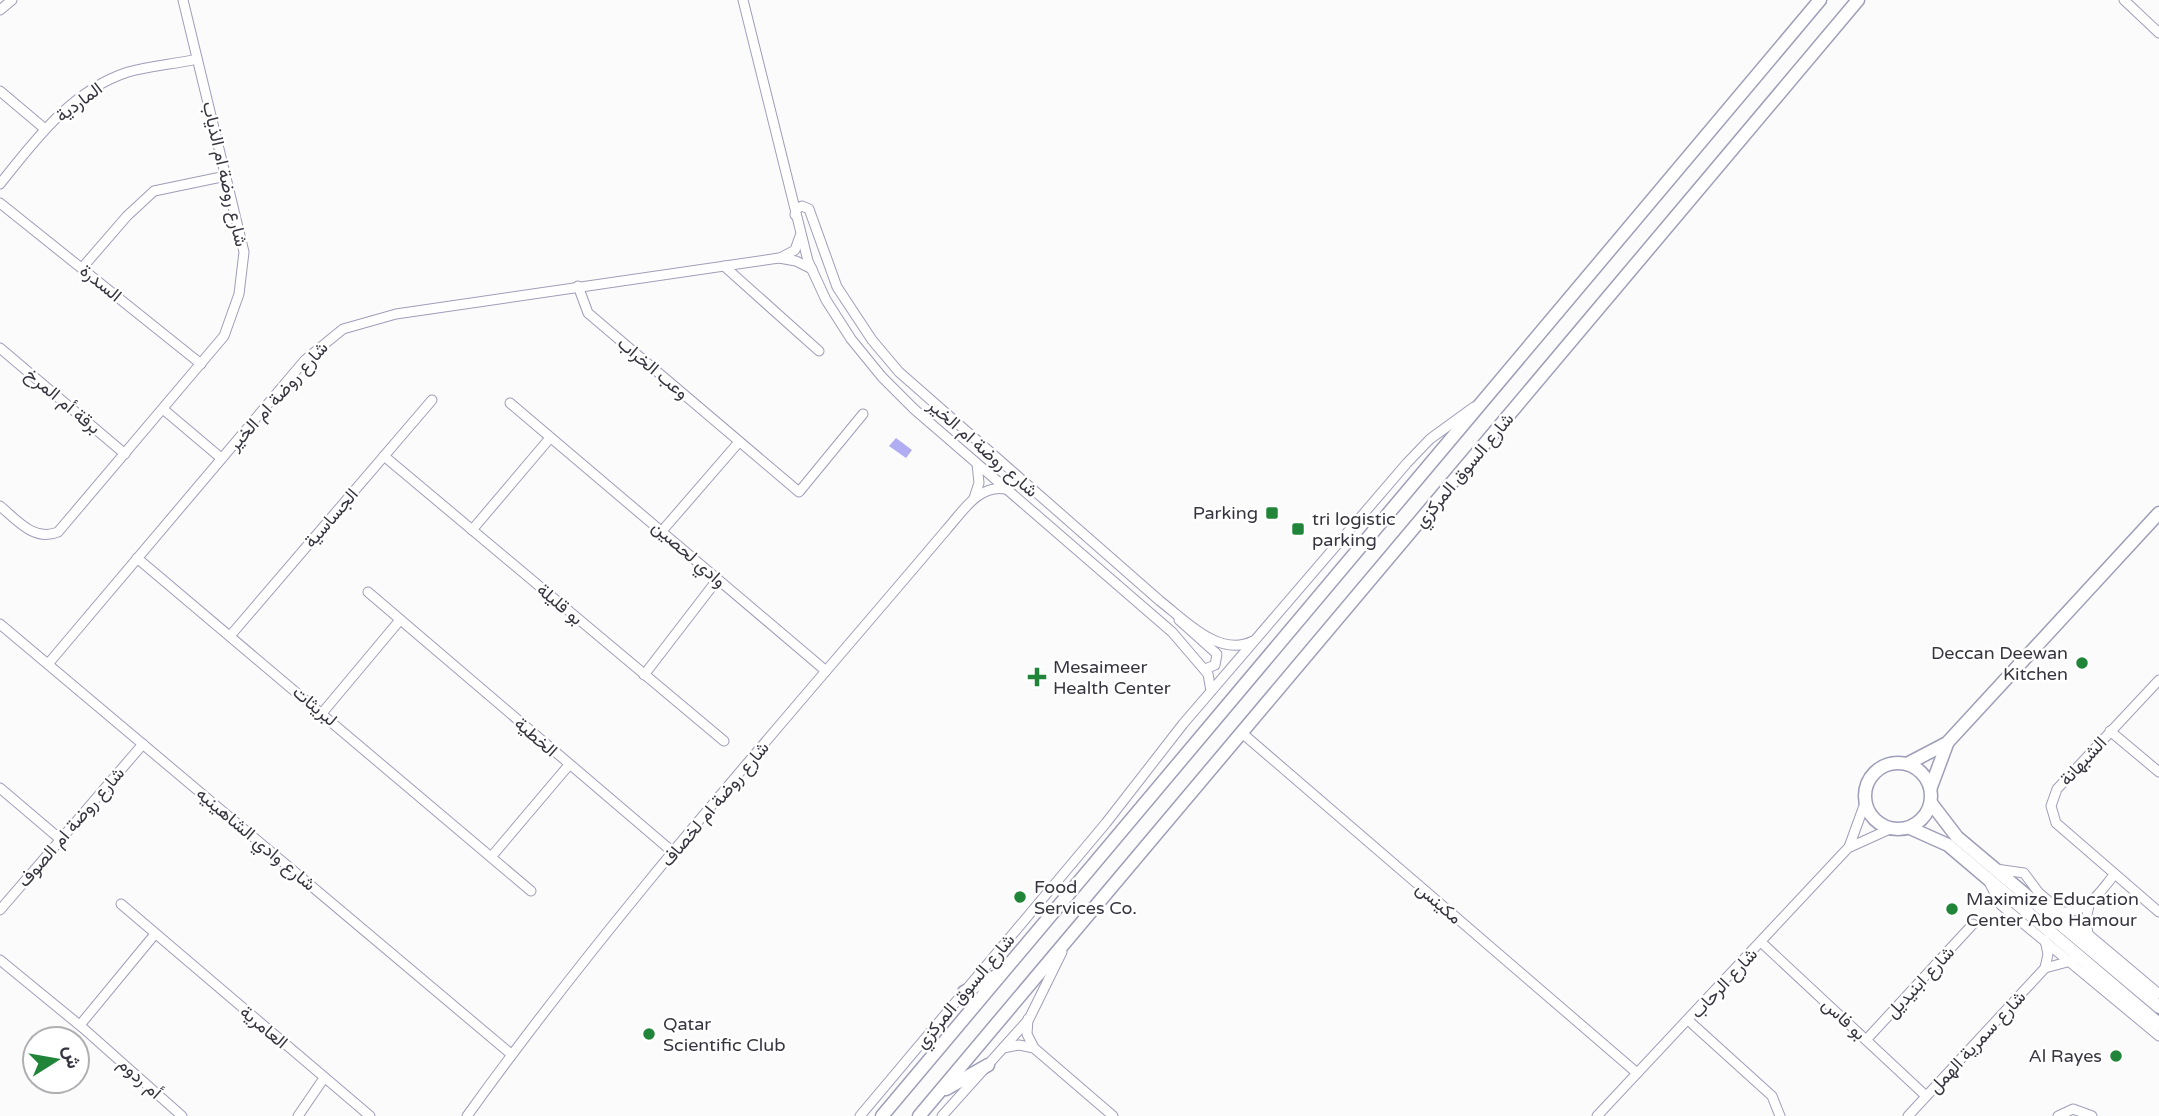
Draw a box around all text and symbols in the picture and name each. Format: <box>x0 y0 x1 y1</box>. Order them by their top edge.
street label: الماردية <box>51 77 107 127</box>
street label: شارع روضة ام الذياب <box>197 99 252 249</box>
street label: السدرة <box>76 260 126 306</box>
street label: وعب الخراب <box>613 332 693 404</box>
street label: شارع روضة ام الخير <box>223 337 333 456</box>
street label: برقة أم المرخ <box>20 363 105 440</box>
street label: شارع روضة ام الخير <box>922 393 1043 503</box>
street label: شارع السوق المركزي <box>1410 408 1522 534</box>
street label: الجساسية <box>299 484 363 552</box>
place label: Parking <box>1193 502 1258 524</box>
marker: Parking <box>1264 505 1280 521</box>
place label: tri logistic parking <box>1312 508 1396 551</box>
street label: وادي لحصين <box>645 516 731 595</box>
marker: tri logistic parking <box>1290 521 1306 537</box>
street label: بو قليلة <box>532 578 588 630</box>
place label: Deccan Deewan Kitchen <box>1931 642 2068 685</box>
marker: Deccan Deewan Kitchen <box>2074 655 2090 671</box>
place label: Mesaimeer Health Center <box>1053 656 1171 699</box>
marker: Mesaimeer Health Center <box>1027 667 1047 687</box>
street label: لبريثات <box>288 681 342 731</box>
street label: الخطية <box>510 712 562 762</box>
street label: الشبهانة <box>2055 732 2111 790</box>
street label: شارع روضة ام لخصاف <box>656 737 775 872</box>
street label: شارع روضة ام الصوف <box>13 762 130 892</box>
street label: شارع وادي الشاهينيه <box>189 783 320 898</box>
place label: Food Services Co. <box>1034 876 1137 919</box>
street label: مكينس <box>1412 877 1466 929</box>
place label: Maximize Education Center Abo Hamour <box>1966 888 2139 931</box>
marker: Food Services Co. <box>1012 889 1028 905</box>
marker: Maximize Education Center Abo Hamour <box>1944 901 1960 917</box>
street label: شارع السوق المركزي <box>911 929 1023 1055</box>
street label: شارع ابنيديل <box>1881 941 1960 1023</box>
street label: شارع الرحاب <box>1686 943 1763 1023</box>
street label: شارع سمرية الهمل <box>1924 986 2031 1099</box>
street label: بو فاس <box>1817 993 1871 1045</box>
street label: العامرية <box>236 1001 292 1053</box>
place label: Qatar Scientific Club <box>663 1013 786 1056</box>
north arrow <box>21 1025 91 1095</box>
marker: Qatar Scientific Club <box>641 1026 657 1042</box>
text: ش <box>59 1044 85 1070</box>
place label: Al Rayes <box>2028 1045 2102 1067</box>
marker: Al Rayes <box>2108 1048 2124 1064</box>
street label: أم ردوم <box>113 1053 167 1104</box>

